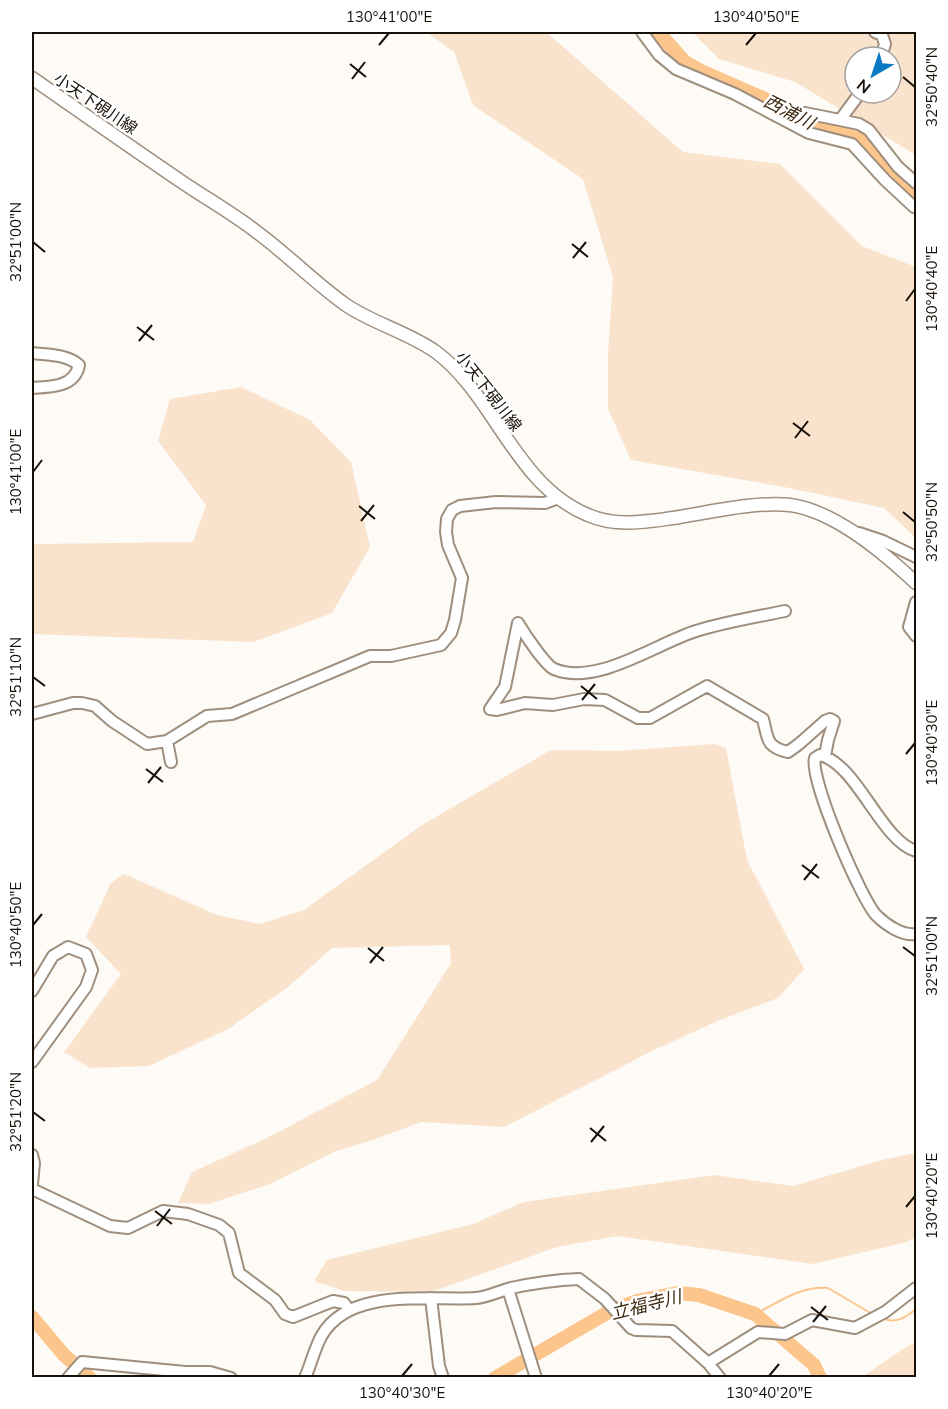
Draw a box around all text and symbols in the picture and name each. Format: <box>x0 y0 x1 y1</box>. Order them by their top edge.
text: 130°41'00"E <box>346 7 432 26</box>
text: 130°40'50"E <box>713 7 799 26</box>
north arrow <box>843 45 903 105</box>
text: 32°50'40"N <box>922 47 941 127</box>
street label: 小天下硯川線 <box>51 68 141 138</box>
text: N <box>853 75 875 98</box>
water label: 西浦川 <box>760 89 820 135</box>
text: 32°51'00"N <box>6 202 25 282</box>
text: 130°40'40"E <box>922 246 941 332</box>
street label: 小天下硯川線 <box>452 347 526 435</box>
text: 130°41'00"E <box>6 429 25 515</box>
text: 32°50'50"N <box>922 482 941 562</box>
text: 32°51'10"N <box>6 637 25 717</box>
text: 130°40'30"E <box>922 700 941 786</box>
text: 130°40'50"E <box>6 882 25 968</box>
text: 32°51'00"N <box>922 916 941 996</box>
text: 32°51'20"N <box>6 1072 25 1152</box>
text: 130°40'20"E <box>922 1153 941 1239</box>
water label: 立福寺川 <box>608 1284 686 1324</box>
text: 130°40'30"E <box>359 1383 445 1402</box>
text: 130°40'20"E <box>726 1383 812 1402</box>

